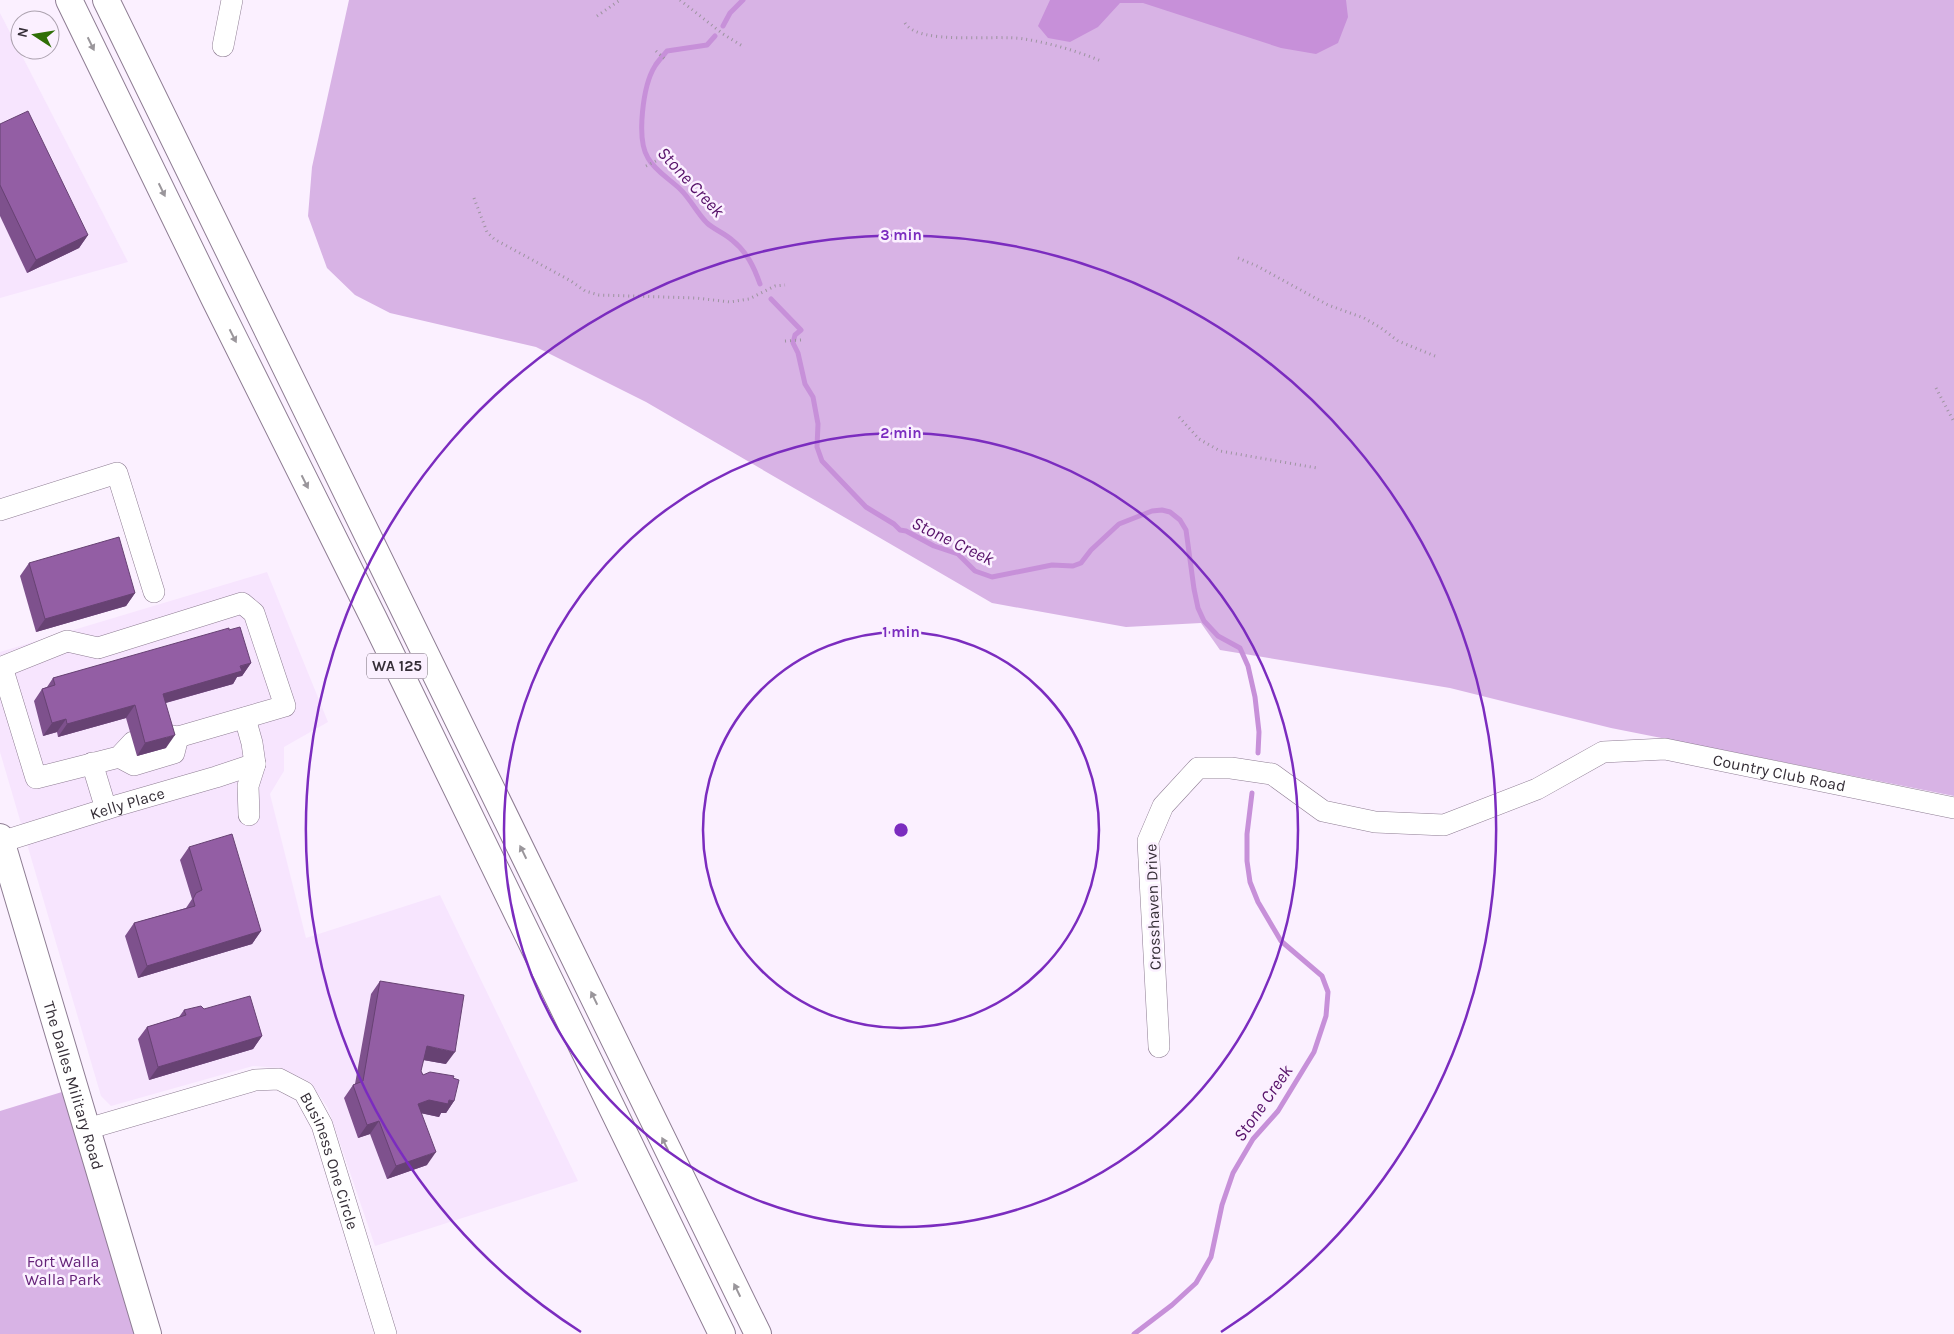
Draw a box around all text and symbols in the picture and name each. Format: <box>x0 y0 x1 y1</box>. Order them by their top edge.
north arrow <box>10 10 60 60</box>
text: N <box>13 26 32 39</box>
one-way arrow <box>87 37 95 51</box>
water label: Stone Creek <box>653 142 730 223</box>
one-way arrow <box>158 183 166 197</box>
text: 3 min <box>880 226 922 244</box>
one-way arrow <box>229 329 237 343</box>
text: 2 min <box>880 424 922 442</box>
one-way arrow <box>301 474 309 489</box>
water label: Stone Creek <box>908 512 998 571</box>
text: 1 min <box>882 623 920 641</box>
road number: WA 125 <box>367 654 427 678</box>
street label: Country Club Road <box>1711 750 1848 795</box>
street label: Kelly Place <box>87 783 167 823</box>
centre of rings <box>892 821 910 839</box>
street label: Crosshaven Drive <box>1141 843 1165 971</box>
one-way arrow <box>519 845 527 859</box>
one-way arrow <box>590 991 598 1005</box>
street label: The Dalles Military Road <box>40 999 108 1172</box>
water label: Stone Creek <box>1229 1060 1298 1146</box>
street label: Business One Circle <box>296 1089 363 1232</box>
one-way arrow <box>661 1137 669 1151</box>
park label: Fort Walla Walla Park <box>25 1252 101 1289</box>
one-way arrow <box>733 1283 741 1297</box>

